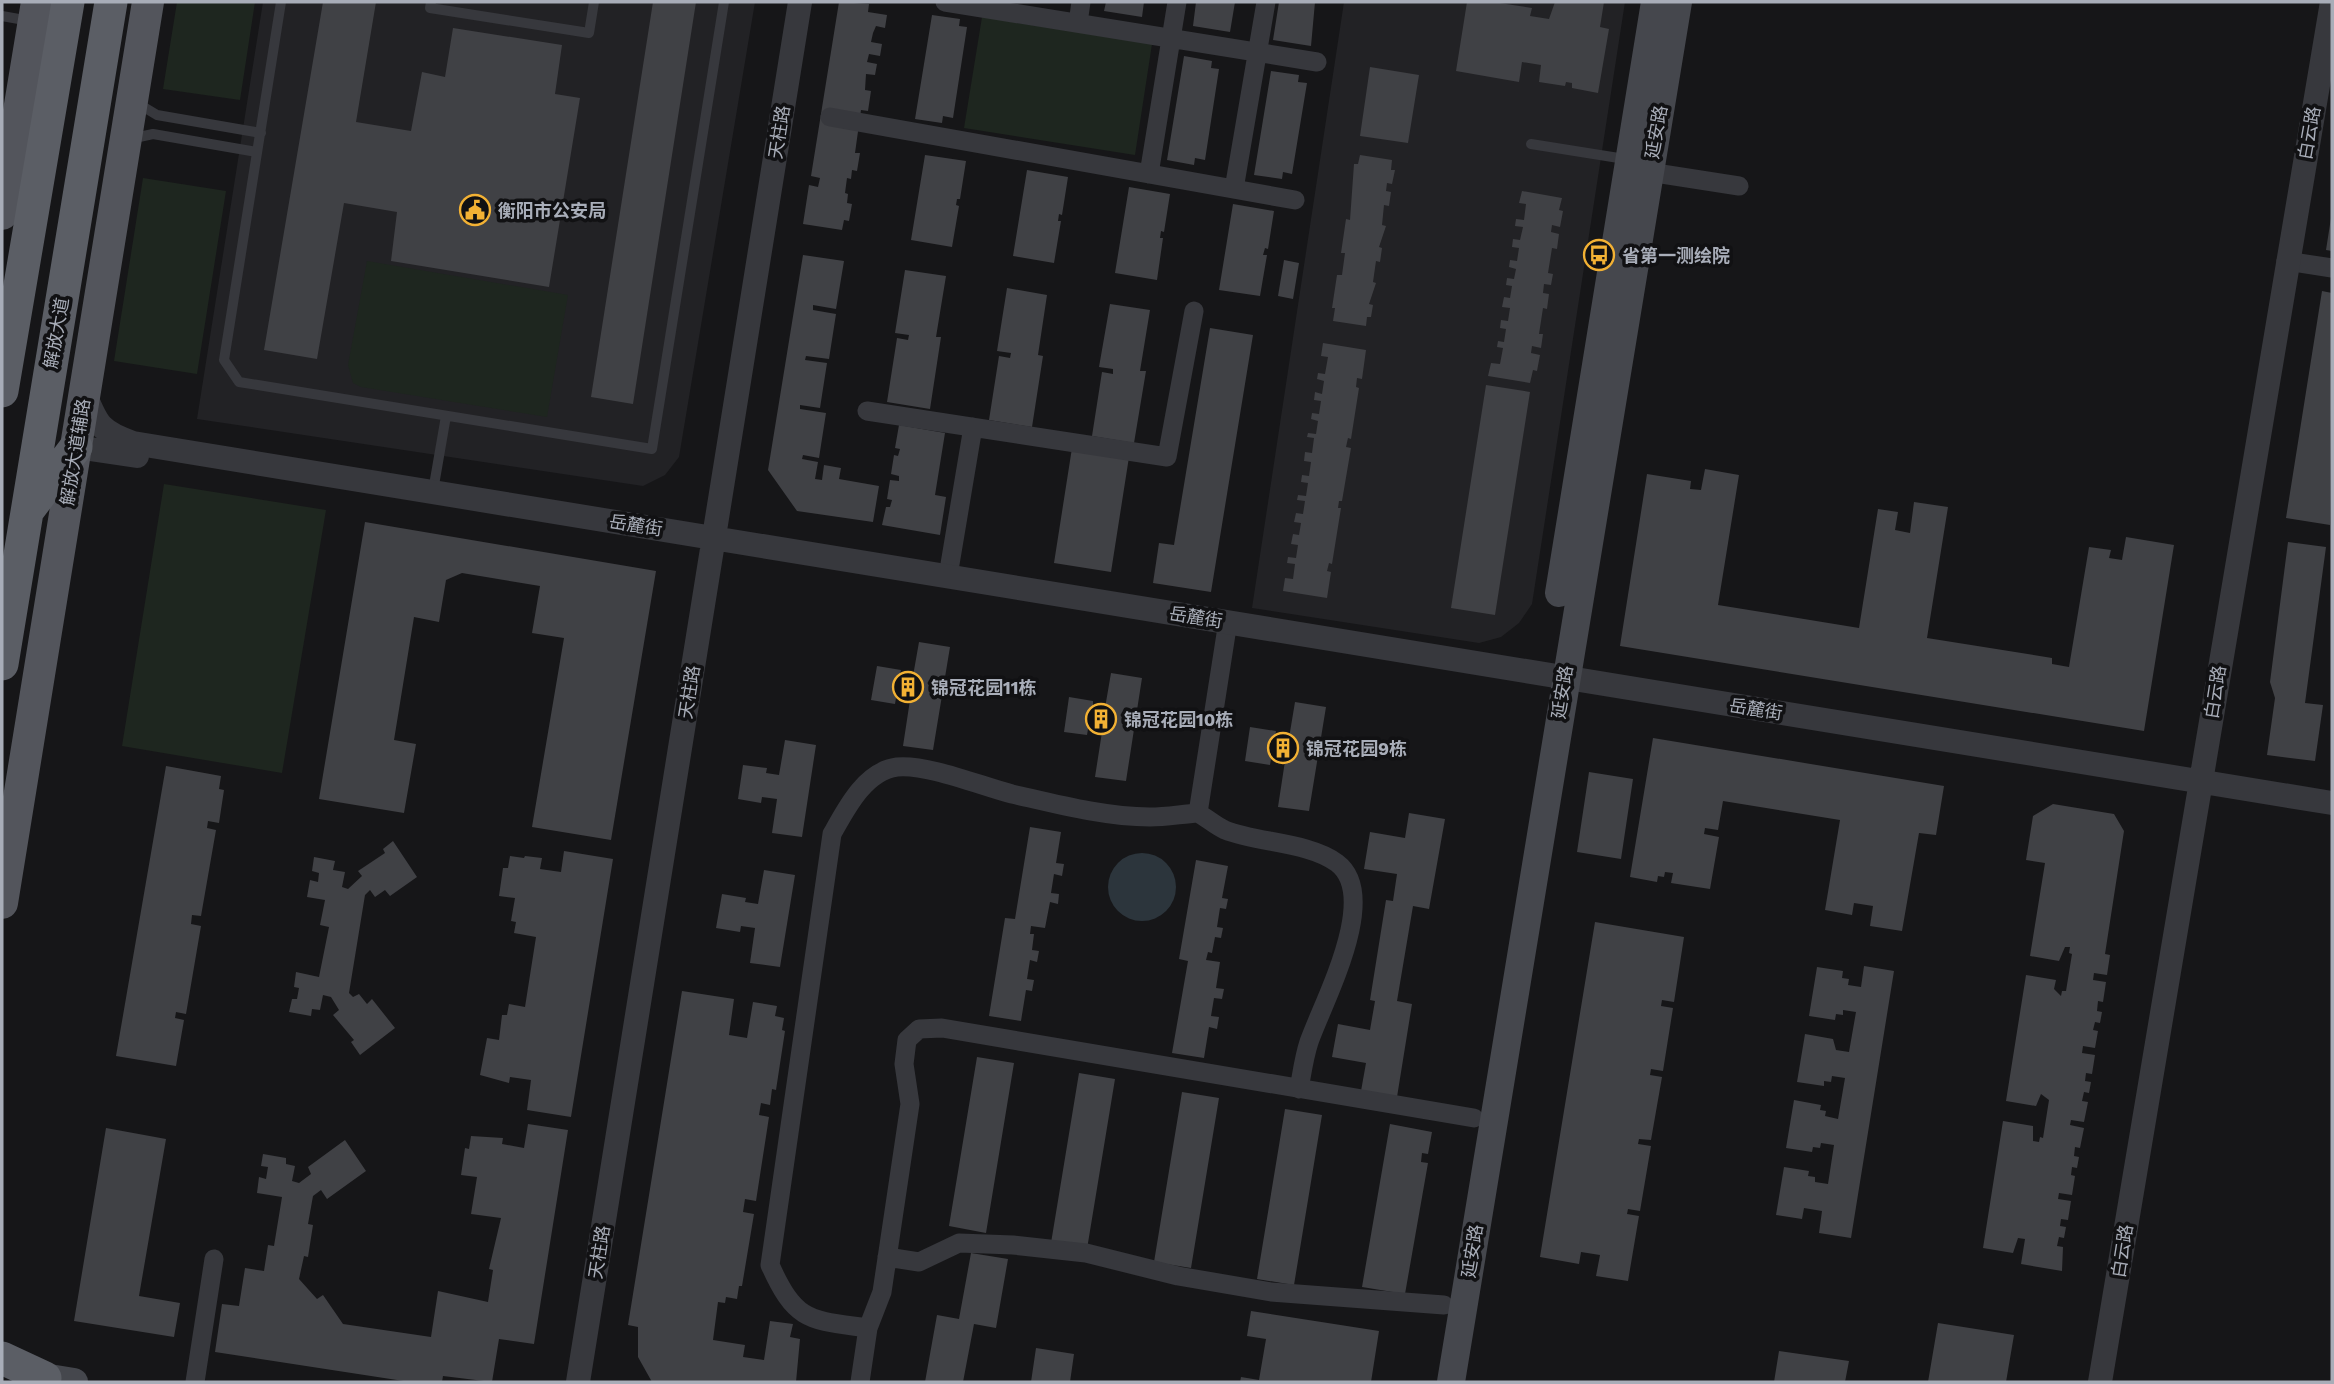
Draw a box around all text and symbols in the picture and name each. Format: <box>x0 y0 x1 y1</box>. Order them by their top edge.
street label: 天柱路 <box>764 104 794 160</box>
street label: 延安路 <box>1641 104 1671 160</box>
street label: 白云路 <box>2294 105 2324 161</box>
public building icon: 衡阳市公安局 <box>458 193 492 227</box>
place label: 衡阳市公安局 <box>498 200 606 221</box>
bus stop icon: 省第一测绘院 <box>1582 238 1616 272</box>
place label: 省第一测绘院 <box>1622 245 1730 266</box>
street label: 解放大道 <box>39 296 73 370</box>
street label: 解放大道辅路 <box>56 397 94 507</box>
street label: 岳麓街 <box>608 510 664 540</box>
street label: 岳麓街 <box>1168 602 1224 632</box>
street label: 天柱路 <box>674 664 704 720</box>
street label: 延安路 <box>1547 664 1577 720</box>
street label: 白云路 <box>2200 664 2230 720</box>
building icon: 锦冠花园11栋 <box>891 670 925 704</box>
place label: 锦冠花园11栋 <box>931 677 1037 698</box>
street label: 岳麓街 <box>1728 694 1784 724</box>
building icon: 锦冠花园10栋 <box>1084 702 1118 736</box>
place label: 锦冠花园10栋 <box>1124 709 1233 730</box>
building icon: 锦冠花园9栋 <box>1266 731 1300 765</box>
place label: 锦冠花园9栋 <box>1306 738 1407 759</box>
street label: 延安路 <box>1457 1223 1487 1279</box>
street label: 白云路 <box>2107 1223 2137 1279</box>
street label: 天柱路 <box>584 1224 614 1280</box>

